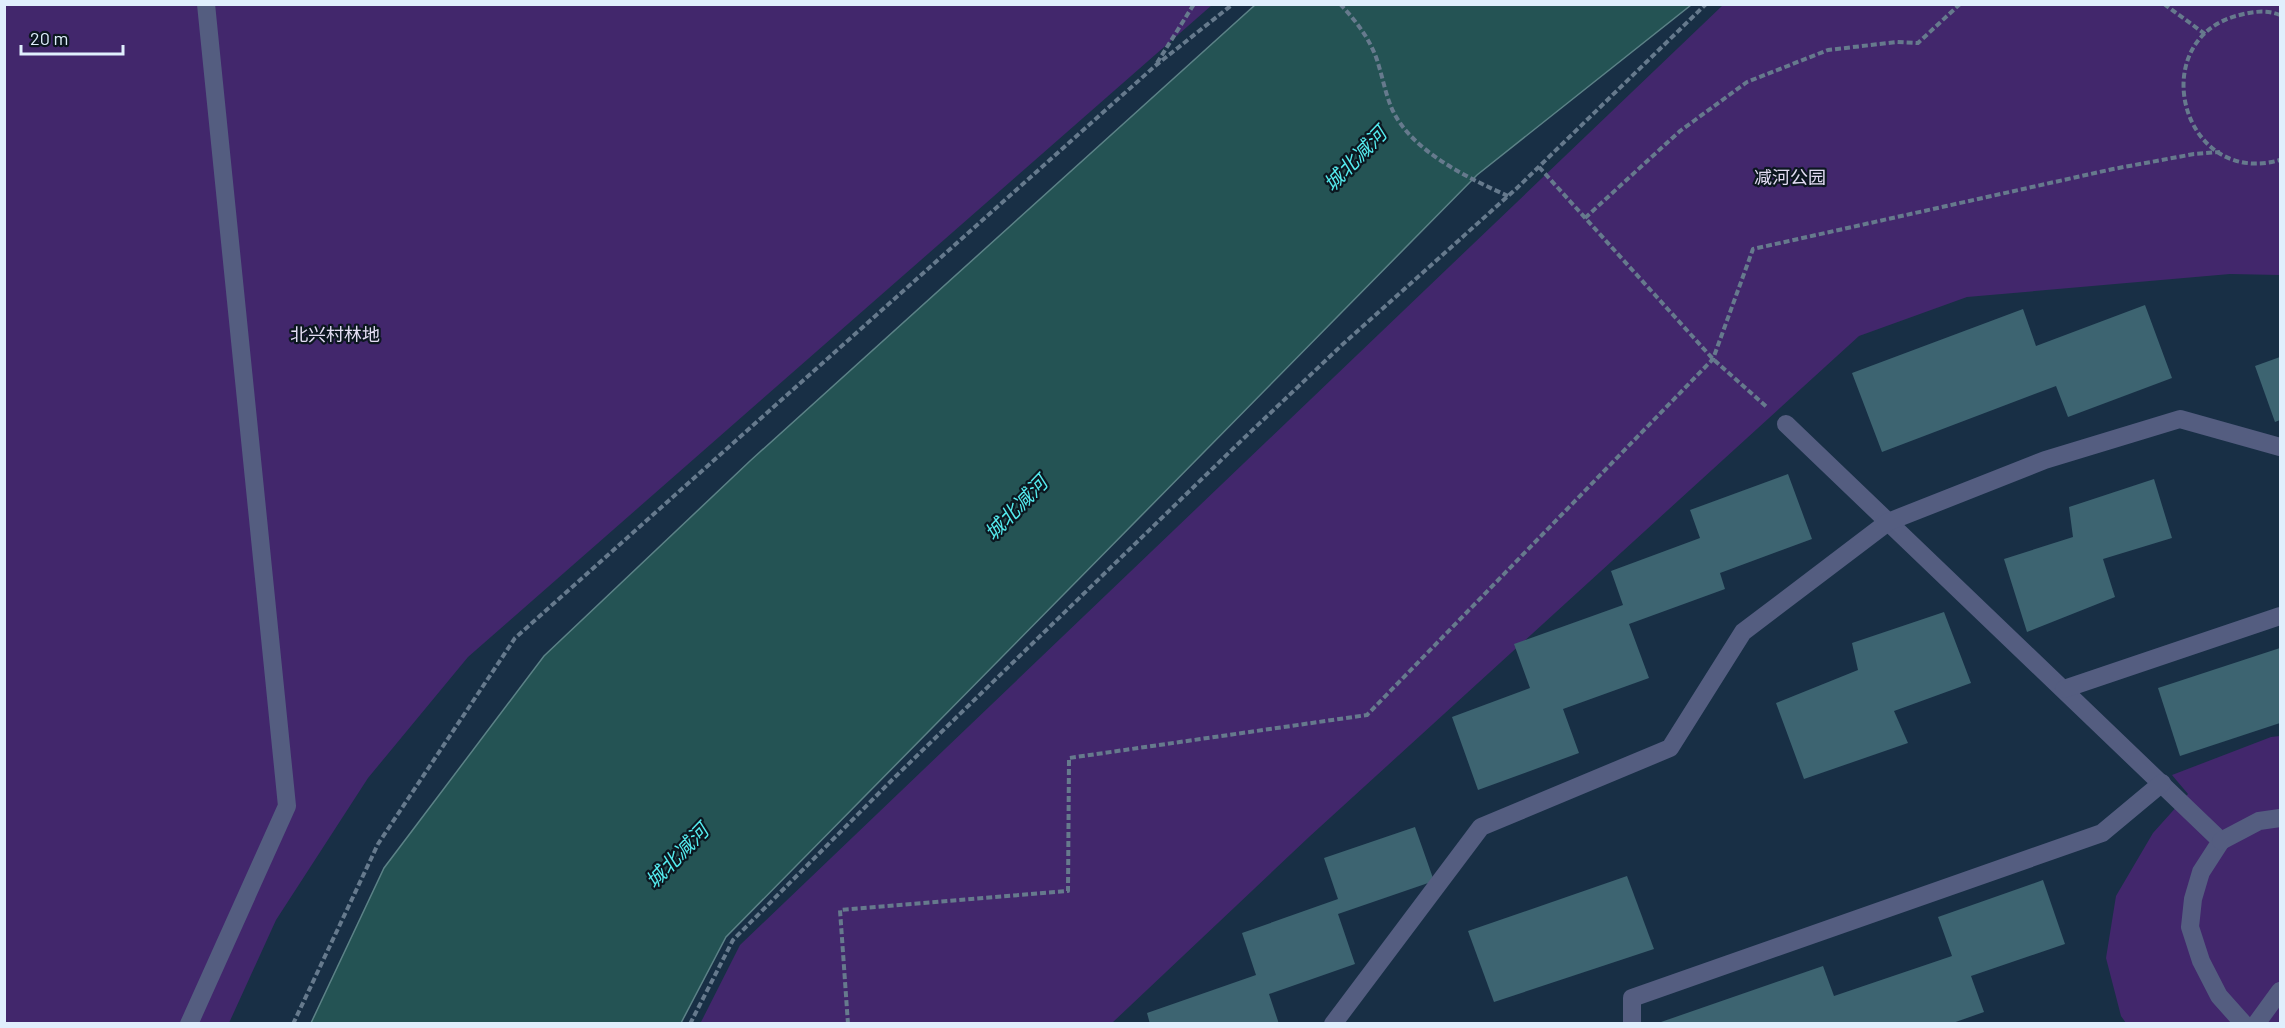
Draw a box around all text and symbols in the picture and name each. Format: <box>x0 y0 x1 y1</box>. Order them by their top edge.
scale bar <box>21 18 123 56</box>
text: 20 m <box>30 27 68 49</box>
water label: 城北减河 <box>1318 118 1393 195</box>
park label: 减河公园 <box>1754 166 1826 188</box>
park label: 北兴村林地 <box>290 323 380 345</box>
water label: 城北减河 <box>979 467 1054 544</box>
water label: 城北减河 <box>640 815 715 892</box>

